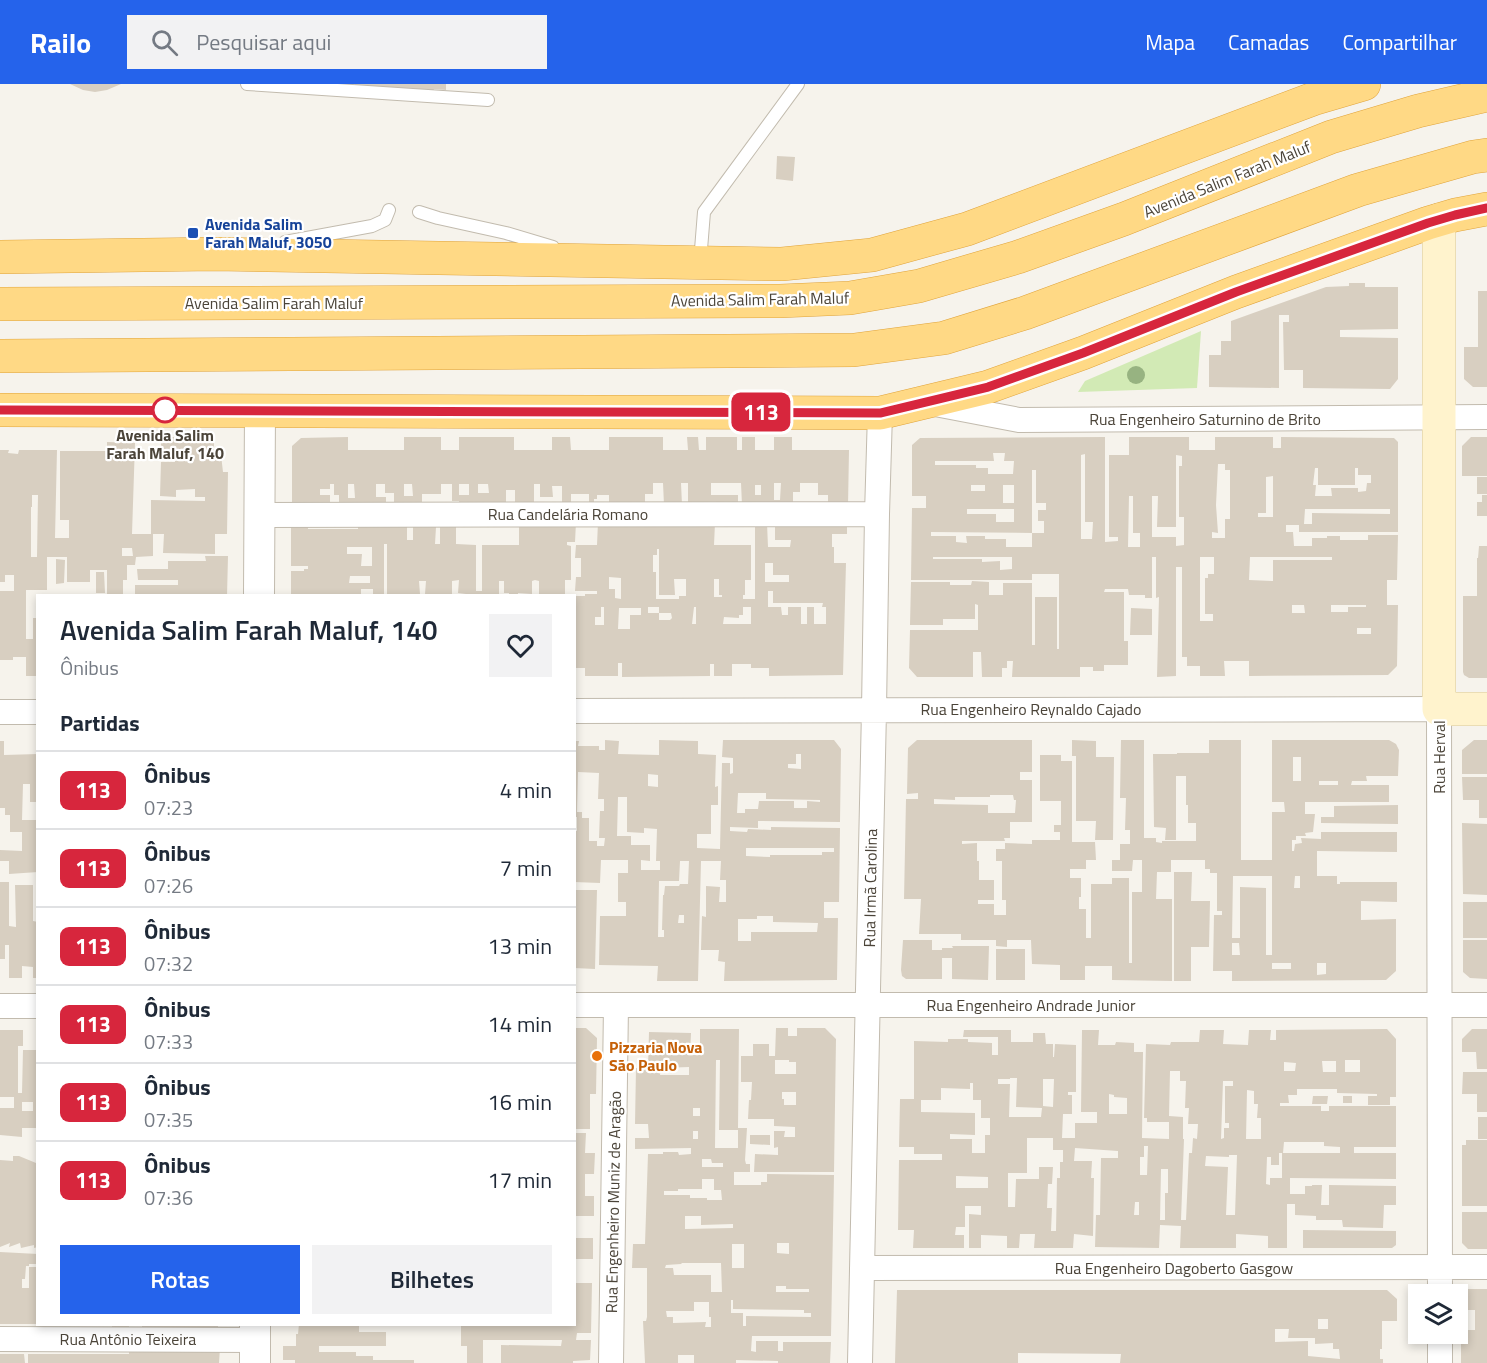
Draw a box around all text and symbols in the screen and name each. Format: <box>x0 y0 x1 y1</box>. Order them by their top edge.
search box <box>127 15 547 69</box>
text: Railo <box>30 21 91 64</box>
text: Pesquisar aqui <box>196 25 331 59</box>
icon: search <box>148 26 181 59</box>
text: Mapa <box>1145 26 1195 58</box>
text: Camadas <box>1228 26 1309 58</box>
text: Compartilhar <box>1342 26 1457 58</box>
street label: Avenida Salim Farah Maluf <box>1140 134 1315 224</box>
place label: Avenida Salim Farah Maluf, 3050 <box>205 212 332 254</box>
marker: Avenida Salim Farah Maluf, 3050 <box>186 226 200 240</box>
street label: Avenida Salim Farah Maluf <box>671 285 850 313</box>
street label: Avenida Salim Farah Maluf <box>185 291 364 315</box>
line badge: 113 <box>726 392 795 432</box>
text: 113 <box>743 396 779 428</box>
marker: Avenida Salim Farah Maluf, 140 <box>152 397 178 423</box>
street label: Rua Engenheiro Saturnino de Brito <box>1089 407 1321 431</box>
place label: Avenida Salim Farah Maluf, 140 <box>106 423 224 465</box>
street label: Rua Candelária Romano <box>488 502 648 526</box>
text: Avenida Salim Farah Maluf, 140 <box>60 608 438 651</box>
button: heart <box>489 614 552 677</box>
text: Ônibus <box>60 652 119 683</box>
street label: Rua Engenheiro Reynaldo Cajado <box>921 697 1141 721</box>
text: Partidas <box>60 706 140 740</box>
street label: Rua Herval <box>1427 720 1451 794</box>
text: Ônibus <box>144 758 211 792</box>
text: 4 min <box>500 773 552 807</box>
text: 113 <box>75 774 111 806</box>
text: 07:23 <box>144 792 193 823</box>
street label: Rua Irmã Carolina <box>857 829 883 947</box>
text: Ônibus <box>144 836 211 870</box>
text: 7 min <box>500 851 552 885</box>
text: 113 <box>75 852 111 884</box>
text: 07:26 <box>144 870 193 901</box>
text: Ônibus <box>144 914 211 948</box>
text: 13 min <box>487 929 552 963</box>
text: 113 <box>75 930 111 962</box>
text: 07:32 <box>144 948 193 979</box>
text: Ônibus <box>144 992 211 1026</box>
street label: Rua Engenheiro Andrade Junior <box>926 993 1136 1017</box>
text: 14 min <box>487 1007 552 1041</box>
text: 113 <box>75 1008 111 1040</box>
text: 07:33 <box>144 1026 193 1057</box>
place label: Pizzaria Nova São Paulo <box>609 1035 702 1077</box>
marker: Pizzaria Nova São Paulo <box>590 1049 604 1063</box>
text: Ônibus <box>144 1070 211 1104</box>
text: 16 min <box>487 1085 552 1119</box>
text: 113 <box>75 1086 111 1118</box>
street label: Rua Engenheiro Muniz de Aragão <box>599 1091 627 1313</box>
text: 07:35 <box>144 1104 193 1135</box>
text: Ônibus <box>144 1148 211 1182</box>
text: 17 min <box>487 1163 552 1197</box>
text: 113 <box>75 1164 111 1196</box>
text: 07:36 <box>144 1182 193 1213</box>
button: Rotas <box>60 1245 300 1314</box>
button: Bilhetes <box>312 1245 552 1314</box>
street label: Rua Engenheiro Dagoberto Gasgow <box>1055 1256 1293 1280</box>
map controls <box>1408 1284 1468 1344</box>
button: layers <box>1408 1284 1468 1344</box>
street label: Rua Antônio Teixeira <box>60 1327 196 1351</box>

